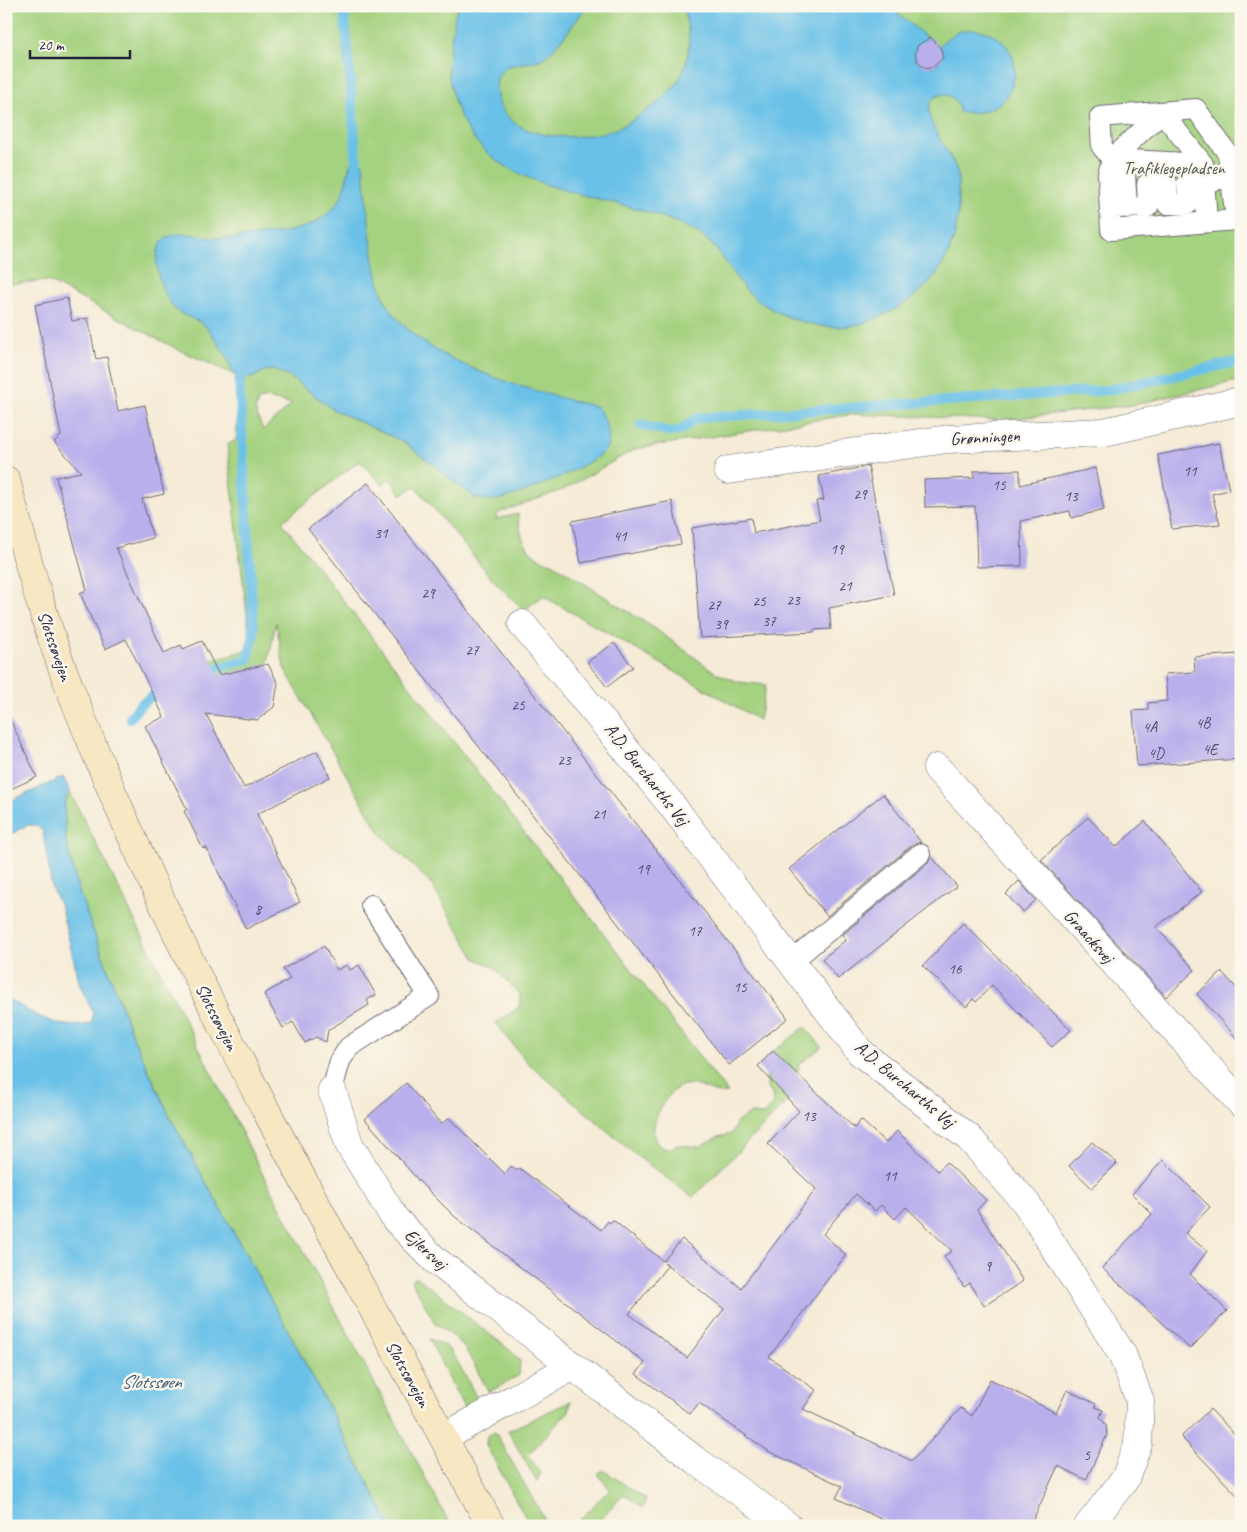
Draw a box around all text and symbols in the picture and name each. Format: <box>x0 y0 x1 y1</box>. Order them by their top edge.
scale bar <box>30 28 130 60</box>
text: 20 m <box>38 36 65 55</box>
park label: Trafiklegepladsen <box>1123 157 1226 179</box>
street label: Grønningen <box>950 424 1021 450</box>
house number: 11 <box>1183 462 1198 481</box>
house number: 15 <box>992 476 1007 495</box>
house number: 29 <box>853 485 868 504</box>
house number: 13 <box>1064 487 1079 506</box>
house number: 31 <box>374 524 389 543</box>
house number: 41 <box>613 527 628 546</box>
house number: 19 <box>830 540 845 559</box>
house number: 21 <box>838 577 853 596</box>
house number: 29 <box>421 584 436 603</box>
house number: 23 <box>786 591 801 610</box>
house number: 25 <box>752 592 767 611</box>
house number: 27 <box>707 596 722 615</box>
street label: Slotssøvejen <box>33 608 77 685</box>
house number: 37 <box>762 612 777 631</box>
house number: 39 <box>714 615 729 634</box>
house number: 27 <box>465 641 480 660</box>
house number: 25 <box>511 696 526 715</box>
house number: 4B <box>1196 714 1211 733</box>
street label: A.D. Burcharths Vej <box>600 718 695 831</box>
house number: 4A <box>1143 718 1159 737</box>
house number: 4E <box>1203 740 1219 759</box>
house number: 4D <box>1148 744 1165 763</box>
house number: 23 <box>557 751 572 770</box>
house number: 21 <box>592 805 607 824</box>
house number: 19 <box>636 860 651 879</box>
house number: 8 <box>255 900 263 919</box>
street label: Graacksvej <box>1059 905 1120 969</box>
house number: 17 <box>688 922 703 941</box>
house number: 16 <box>948 960 963 979</box>
house number: 15 <box>733 978 748 997</box>
street label: Slotssøvejen <box>191 980 244 1055</box>
street label: A.D. Burcharths Vej <box>850 1036 961 1134</box>
house number: 13 <box>802 1107 817 1126</box>
house number: 11 <box>883 1167 898 1186</box>
street label: Ejlersvej <box>400 1224 454 1276</box>
house number: 9 <box>985 1257 993 1276</box>
street label: Slotssøvejen <box>381 1337 436 1412</box>
water label: Slotssøen <box>121 1370 183 1394</box>
house number: 5 <box>1084 1446 1092 1465</box>

